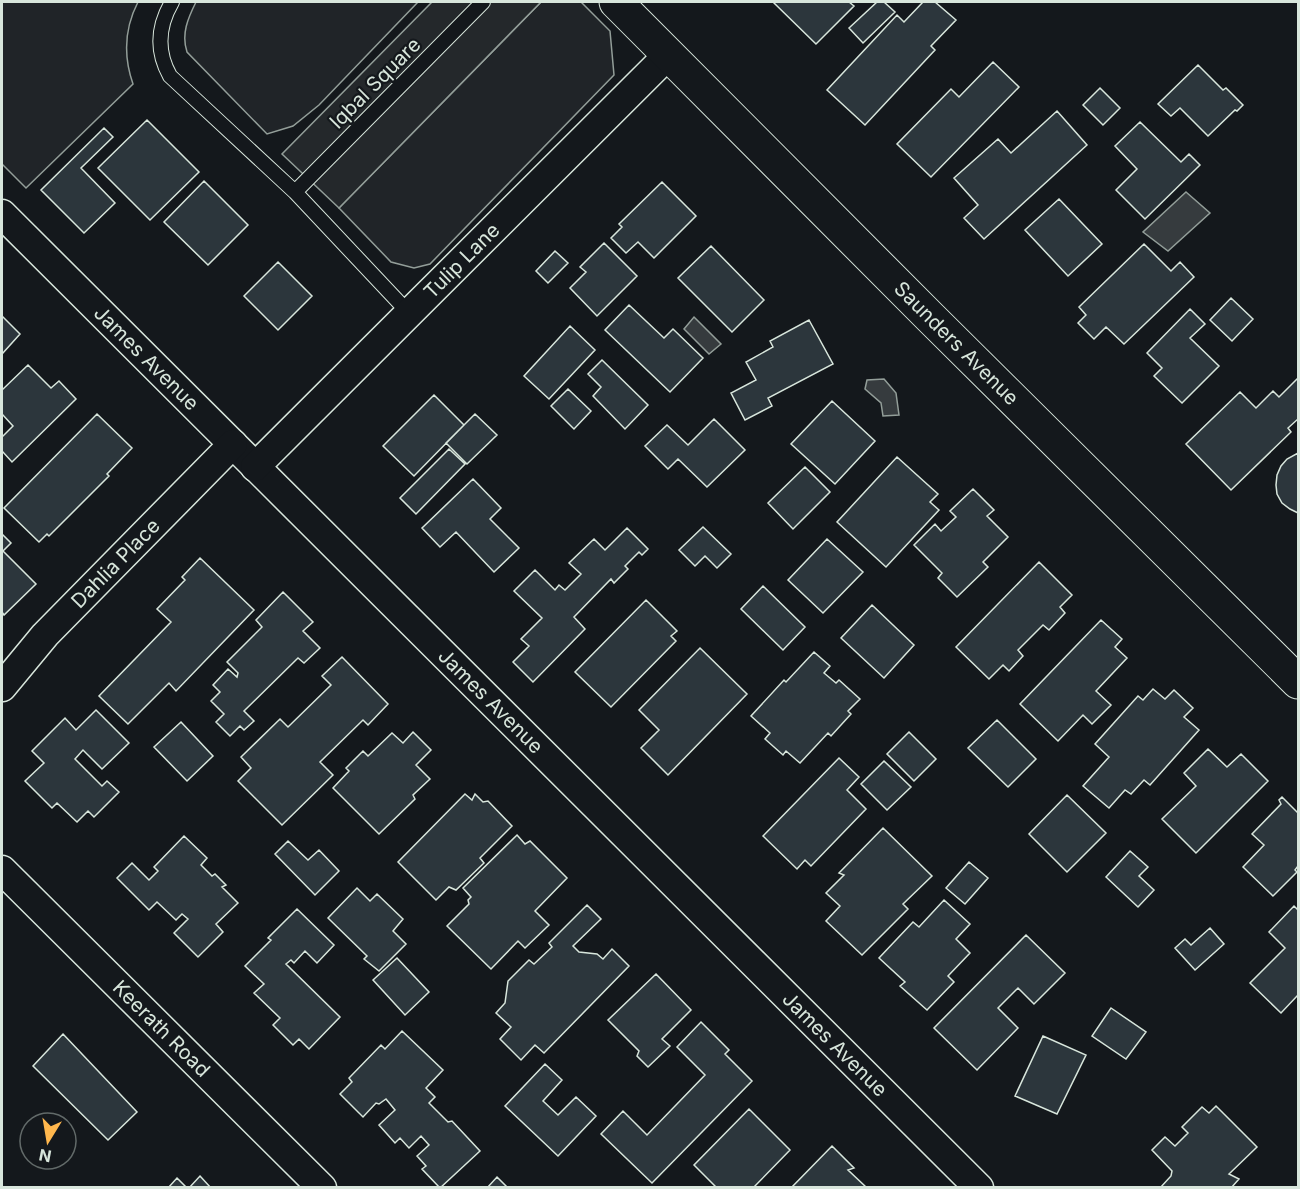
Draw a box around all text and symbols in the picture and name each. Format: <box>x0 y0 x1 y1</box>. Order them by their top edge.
street label: Iqbal Square <box>325 33 425 133</box>
street label: Tulip Lane <box>419 218 504 303</box>
street label: Saunders Avenue <box>889 276 1024 410</box>
street label: James Avenue <box>89 301 204 415</box>
street label: Dahlia Place <box>66 514 165 613</box>
street label: James Avenue <box>433 644 548 758</box>
street label: Keerath Road <box>108 975 215 1082</box>
street label: James Avenue <box>777 987 892 1102</box>
north arrow <box>18 1111 78 1171</box>
text: N <box>37 1145 53 1167</box>

